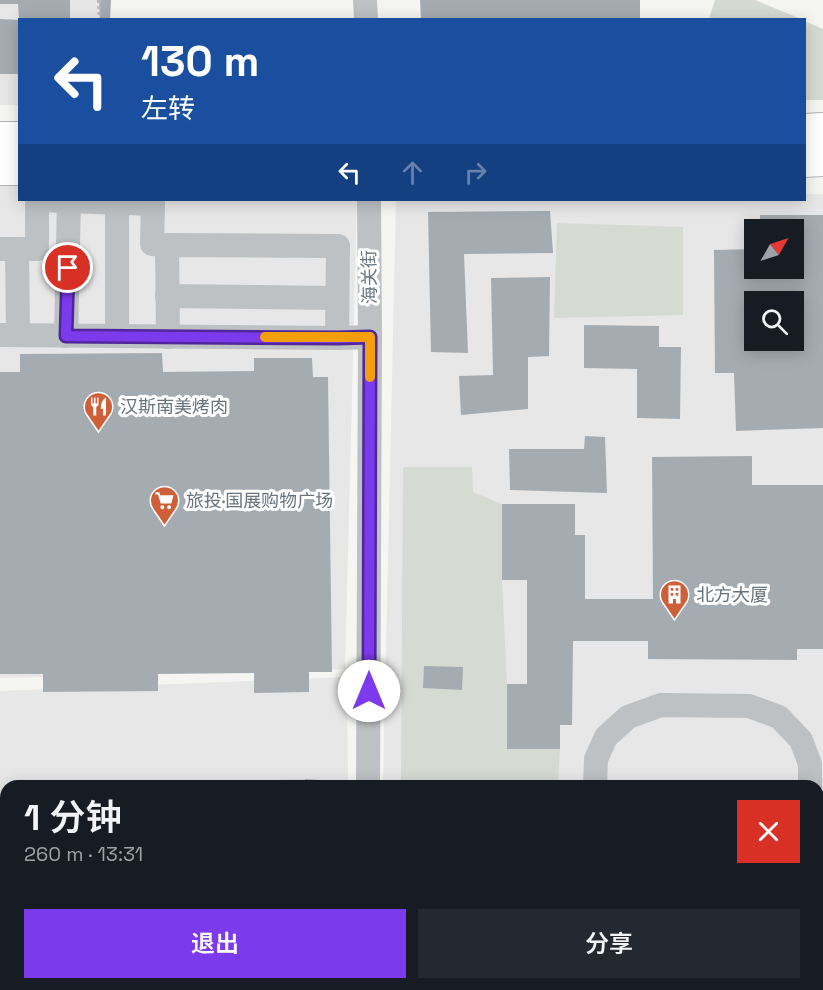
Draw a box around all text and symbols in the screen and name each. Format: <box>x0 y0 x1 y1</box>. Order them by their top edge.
text: 130 m <box>141 35 259 88</box>
icon: left <box>42 42 120 120</box>
text: 左转 <box>141 91 195 126</box>
icon: left <box>333 156 366 189</box>
icon: ahead <box>396 156 429 189</box>
icon: right <box>459 156 492 189</box>
north arrow <box>744 219 804 279</box>
map controls <box>744 219 804 351</box>
pin <box>42 242 93 293</box>
street label: 海关街 <box>357 250 381 304</box>
icon: arrive <box>51 251 84 284</box>
button: search <box>744 291 804 351</box>
restaurant icon: 汉斯南美烤肉 <box>83 390 115 432</box>
place label: 汉斯南美烤肉 <box>120 395 228 418</box>
supermarket icon: 旅投·国展购物广场 <box>149 484 181 526</box>
place label: 旅投·国展购物广场 <box>186 489 333 512</box>
building icon: 北方大厦 <box>659 578 691 620</box>
place label: 北方大厦 <box>696 583 768 606</box>
position arrow <box>337 659 401 723</box>
text: 1 分钟 <box>24 795 121 841</box>
button: close <box>737 800 800 863</box>
text: 260 m · 13:31 <box>24 841 143 867</box>
button: 退出 <box>24 909 406 978</box>
button: 分享 <box>418 909 800 978</box>

